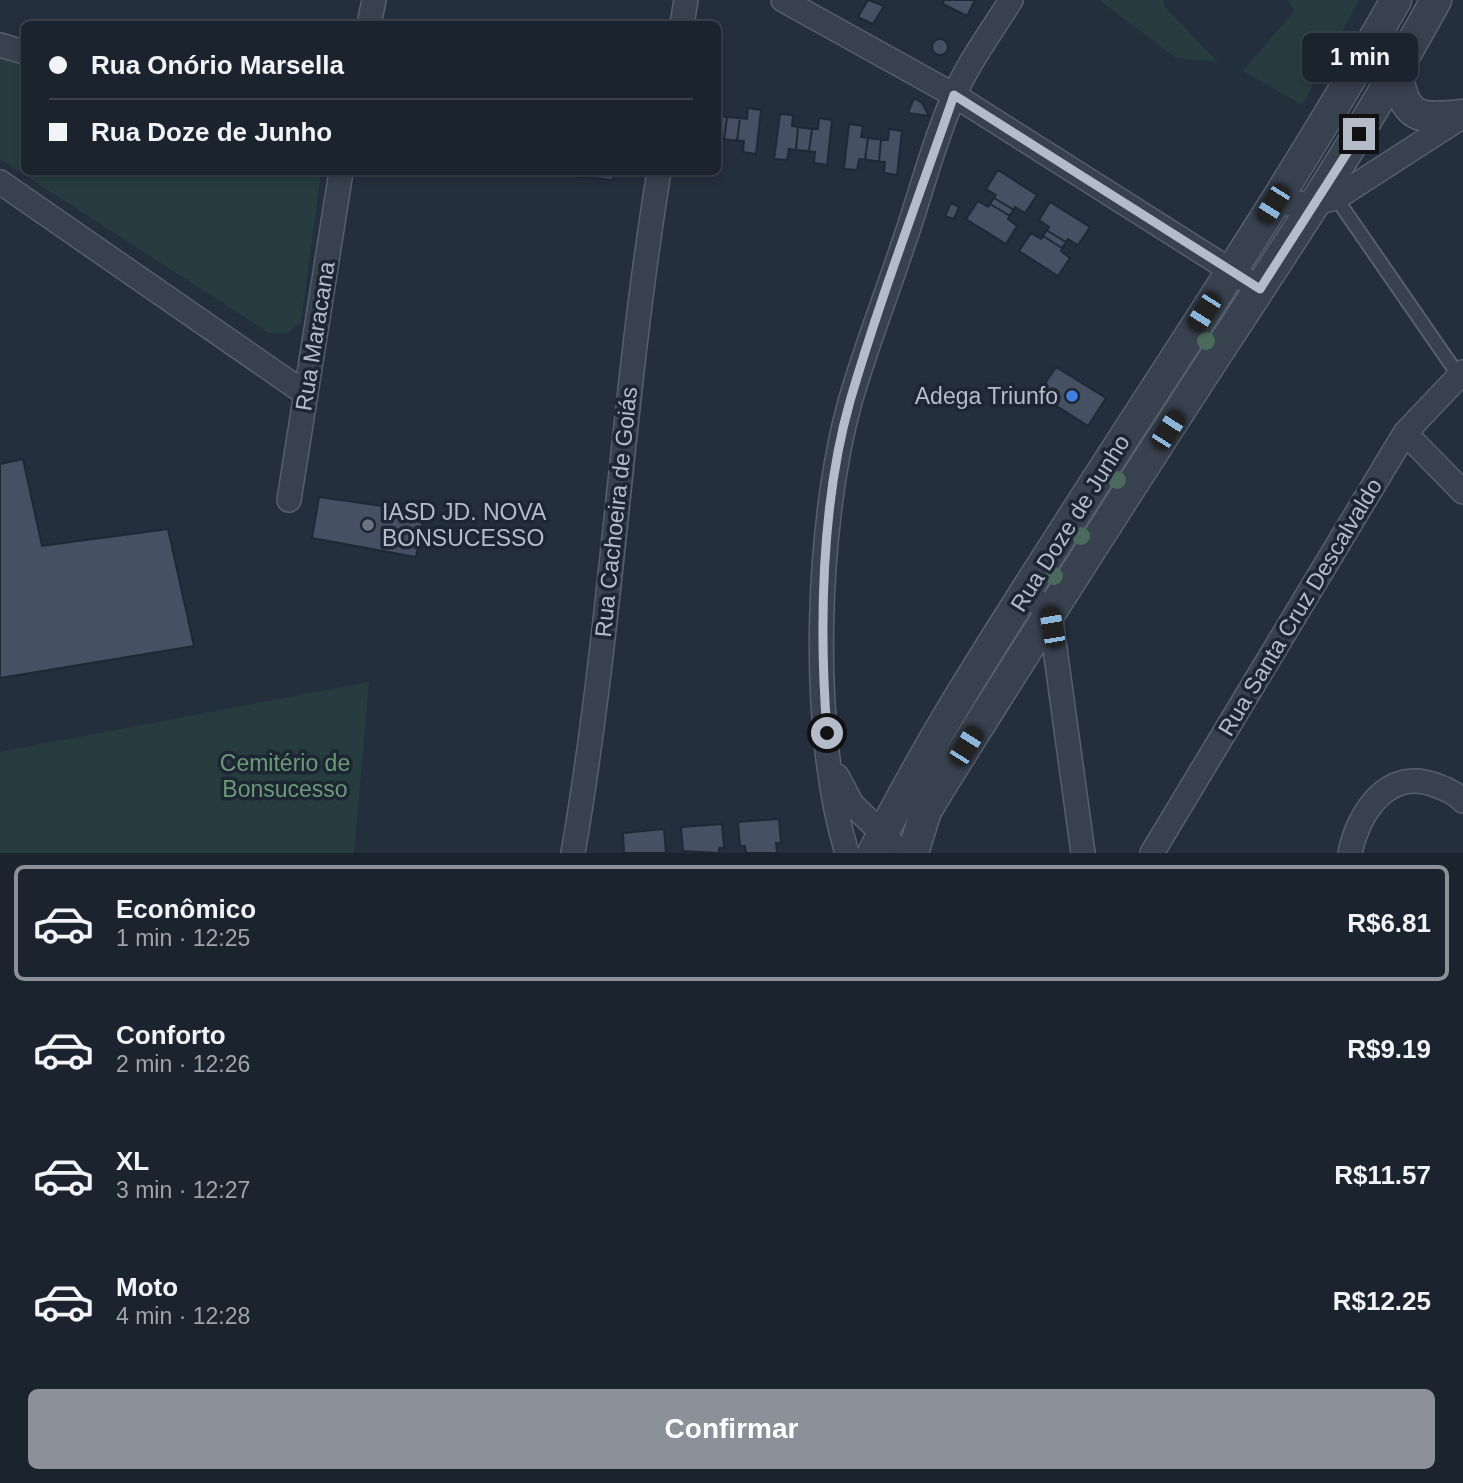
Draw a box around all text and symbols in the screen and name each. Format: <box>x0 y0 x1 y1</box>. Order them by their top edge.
callout: 1 min <box>1301 32 1417 82</box>
text: 1 min <box>1330 44 1390 70</box>
text: Rua Onório Marsella <box>91 50 344 80</box>
text: Rua Doze de Junho <box>91 117 332 147</box>
route end <box>1343 118 1375 150</box>
car <box>1253 181 1294 227</box>
street label: Rua Maracana <box>290 259 340 413</box>
car <box>1184 289 1225 335</box>
place label: Adega Triunfo <box>915 383 1058 409</box>
street label: Rua Cachoeira de Goiás <box>590 385 642 639</box>
marker: Adega Triunfo <box>1064 388 1080 404</box>
car <box>1148 407 1189 453</box>
street label: Rua Doze de Junho <box>1005 430 1135 616</box>
street label: Rua Santa Cruz Descalvaldo <box>1213 474 1387 740</box>
place label: IASD JD. NOVA BONSUCESSO <box>382 499 547 551</box>
marker: IASD JD. NOVA BONSUCESSO <box>360 517 376 533</box>
car <box>1039 604 1066 650</box>
route start <box>811 717 843 749</box>
car <box>946 723 987 769</box>
park label: Cemitério de Bonsucesso <box>220 750 350 802</box>
icon: car <box>32 892 95 955</box>
text: Econômico <box>116 894 256 924</box>
text: R$6.81 <box>1347 908 1431 938</box>
text: 1 min · 12:25 <box>116 925 250 951</box>
icon: car <box>32 1018 95 1081</box>
text: Conforto <box>116 1020 226 1050</box>
text: R$9.19 <box>1347 1034 1431 1064</box>
text: 2 min · 12:26 <box>116 1051 250 1077</box>
icon: car <box>32 1144 95 1207</box>
text: XL <box>116 1146 149 1176</box>
text: R$11.57 <box>1334 1160 1431 1190</box>
text: 3 min · 12:27 <box>116 1177 250 1203</box>
icon: car <box>32 1270 95 1333</box>
text: Moto <box>116 1272 178 1302</box>
text: R$12.25 <box>1333 1286 1431 1316</box>
text: 4 min · 12:28 <box>116 1303 250 1329</box>
button: Confirmar <box>28 1389 1435 1469</box>

